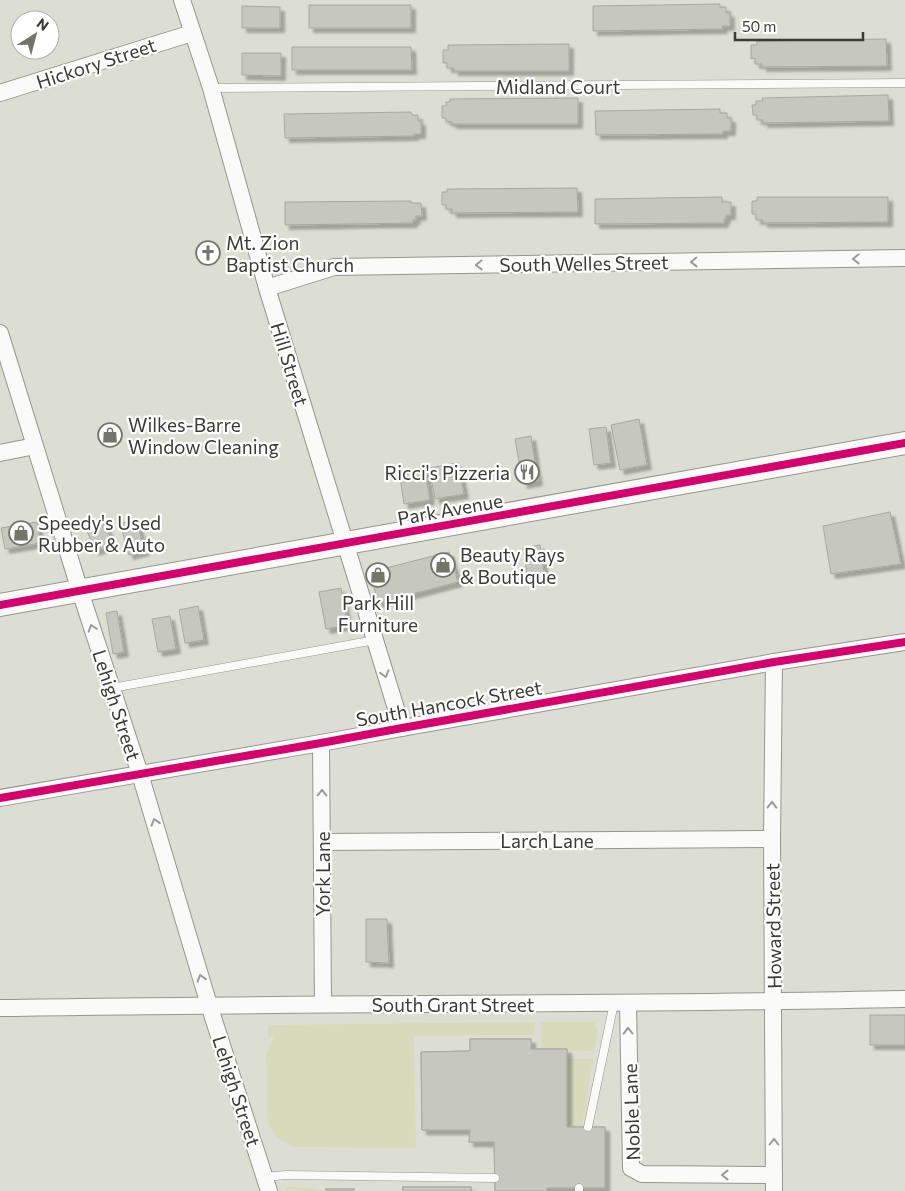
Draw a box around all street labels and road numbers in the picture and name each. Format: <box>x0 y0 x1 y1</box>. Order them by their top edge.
street label: Hickory Street <box>33 33 159 93</box>
street label: Midland Court <box>496 75 621 98</box>
street label: South Welles Street <box>499 250 669 276</box>
street label: Hill Street <box>266 319 314 409</box>
street label: Park Avenue <box>395 488 505 530</box>
street label: Lehigh Street <box>88 647 146 764</box>
street label: South Hancock Street <box>354 675 544 731</box>
street label: Larch Lane <box>500 829 594 852</box>
street label: York Lane <box>311 831 334 917</box>
street label: Howard Street <box>760 863 786 989</box>
street label: South Grant Street <box>372 993 535 1016</box>
street label: Lehigh Street <box>208 1033 266 1150</box>
street label: Noble Lane <box>618 1063 644 1161</box>

